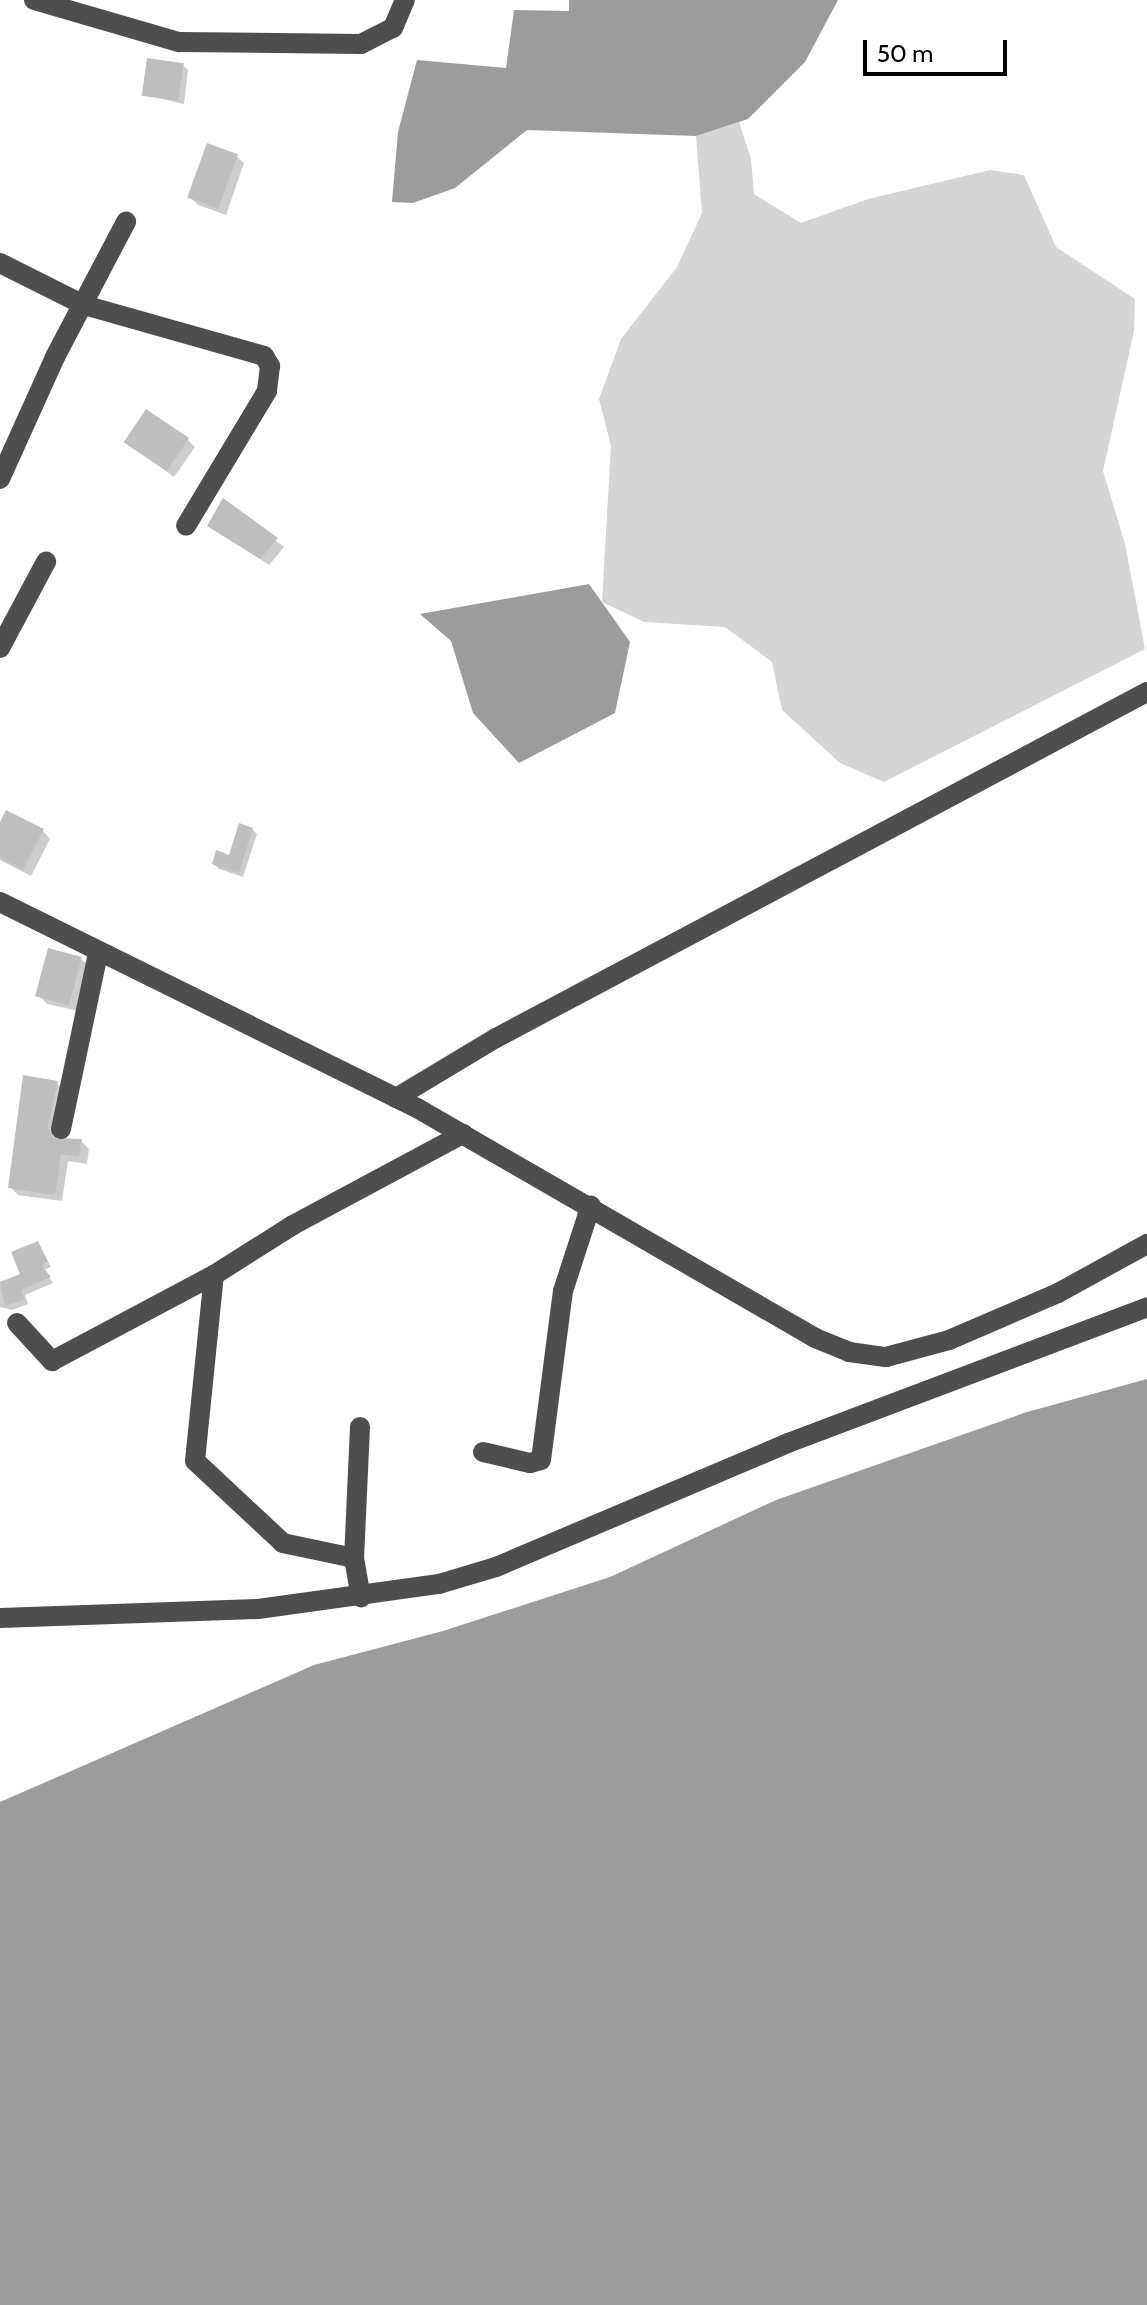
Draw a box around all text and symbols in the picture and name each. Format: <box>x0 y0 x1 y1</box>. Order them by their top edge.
scale bar <box>867 24 1011 74</box>
text: 50 m <box>877 39 933 68</box>

